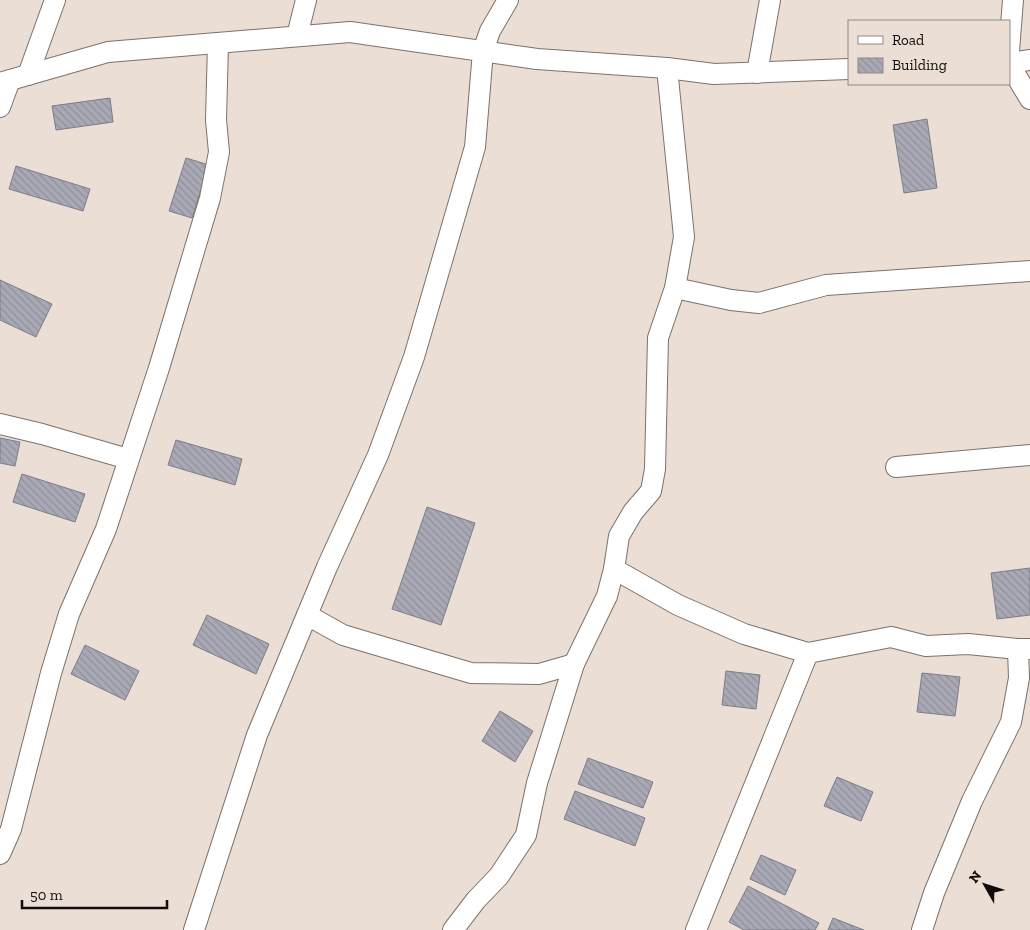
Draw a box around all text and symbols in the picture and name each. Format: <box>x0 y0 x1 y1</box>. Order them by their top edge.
legend <box>848 20 1010 85</box>
text: Road <box>892 31 925 49</box>
text: Building <box>892 56 947 74</box>
north arrow <box>960 860 1010 910</box>
text: N <box>965 867 985 887</box>
scale bar <box>22 878 168 910</box>
text: 50 m <box>30 886 63 904</box>

